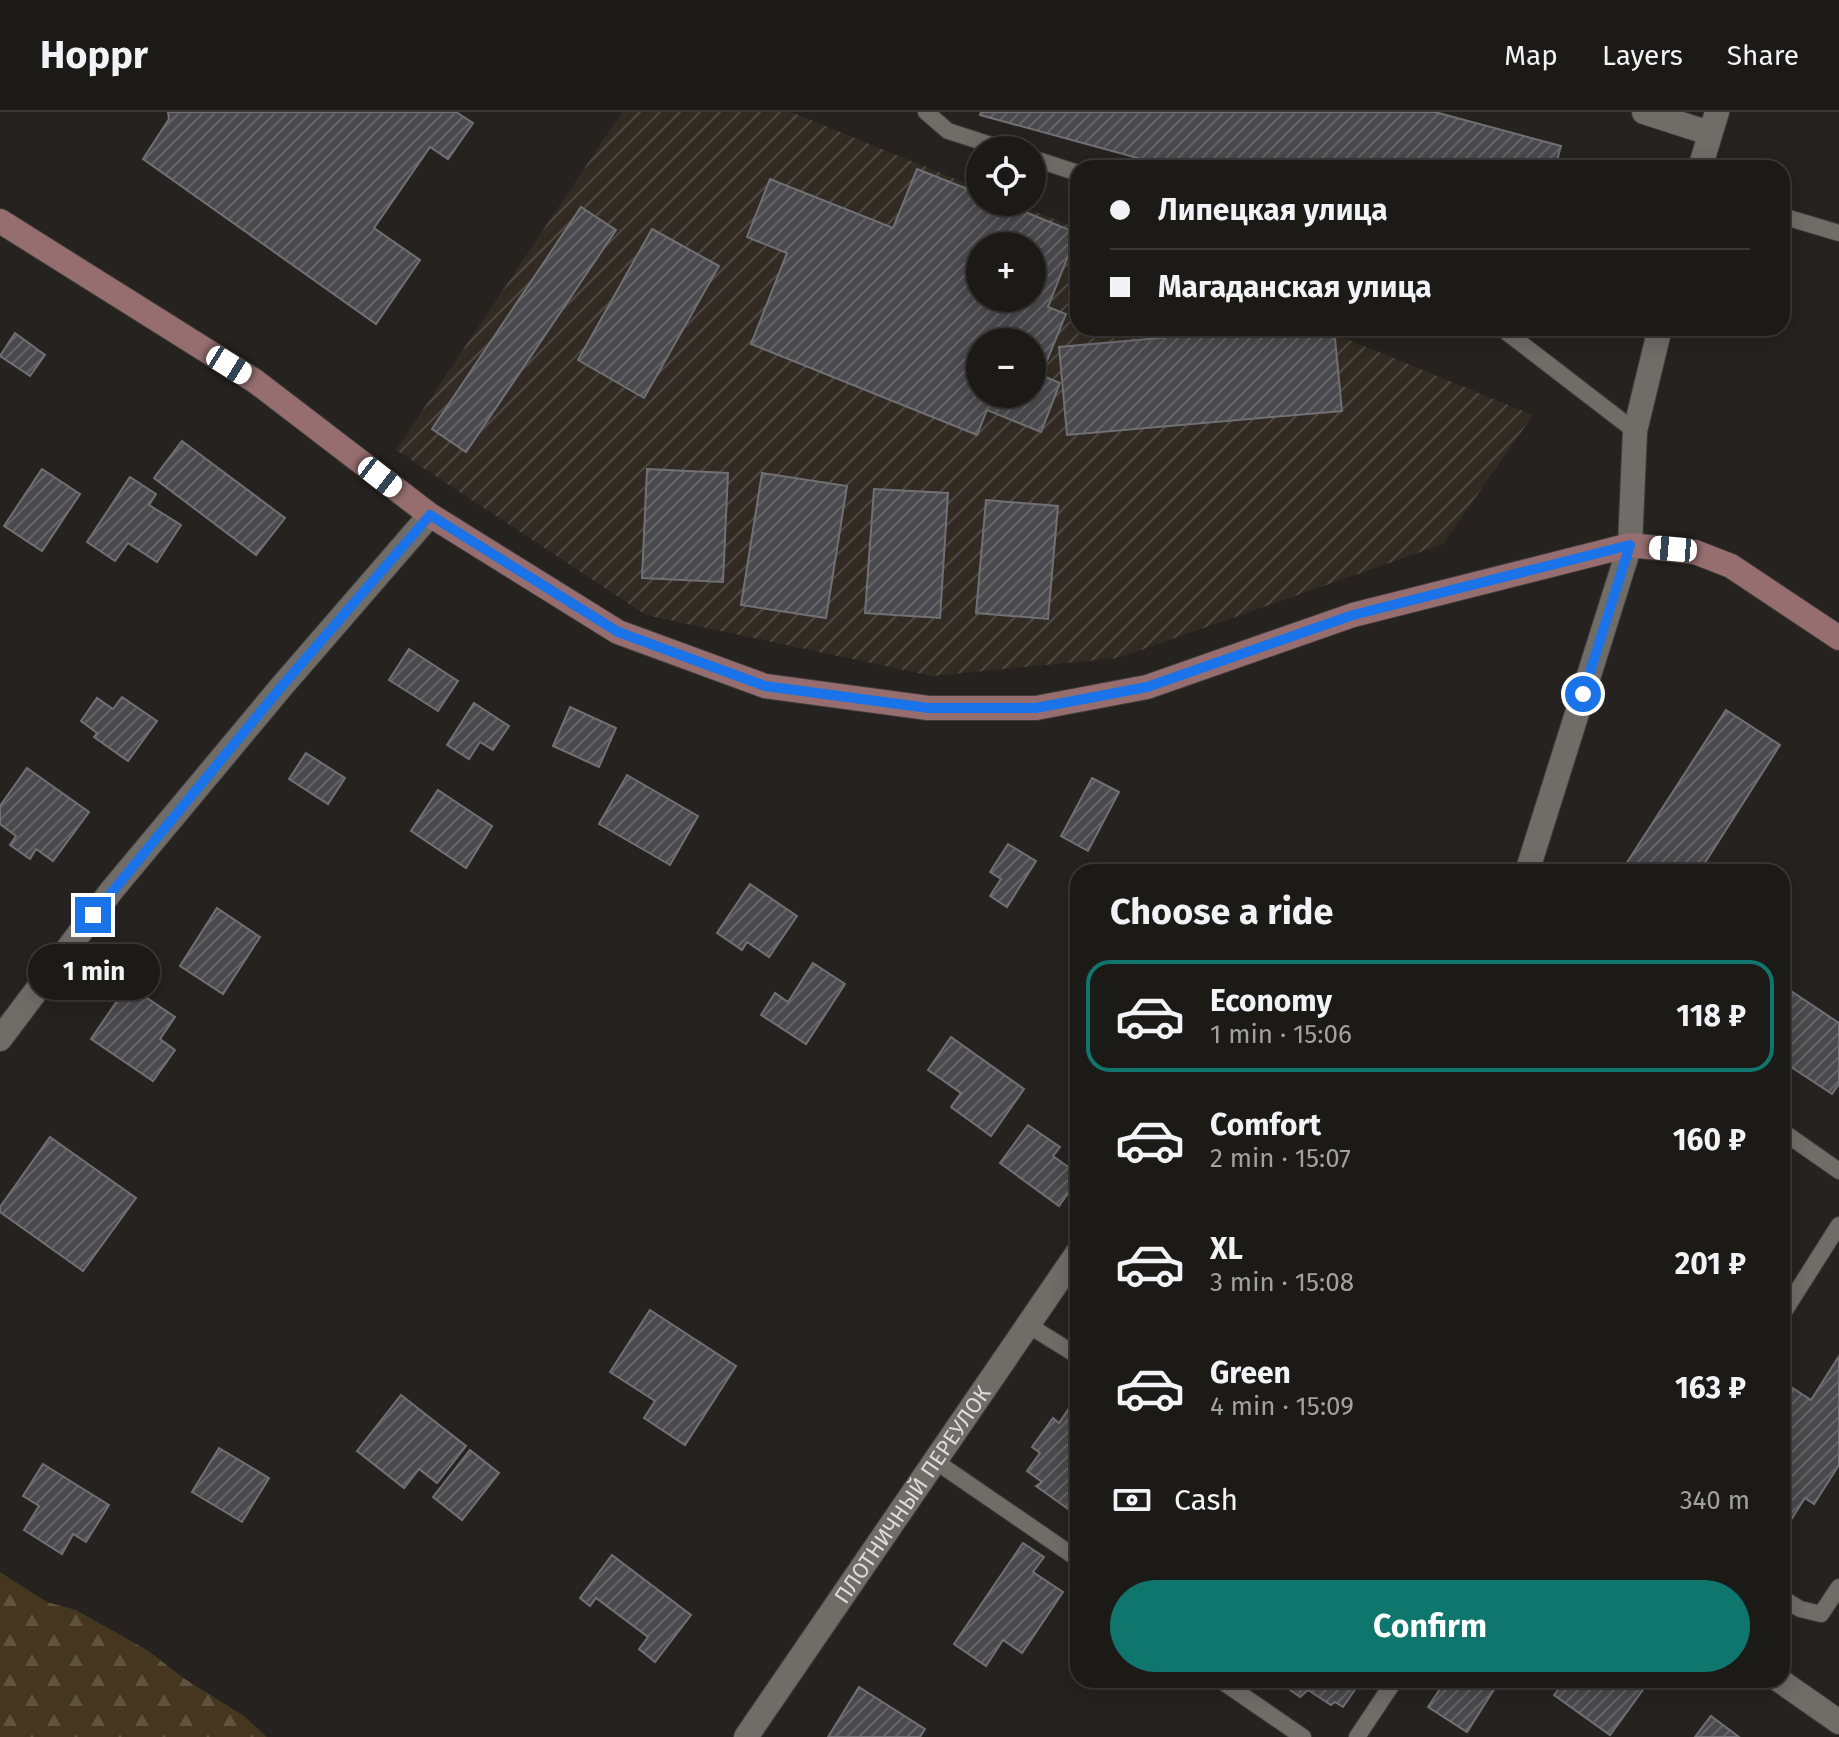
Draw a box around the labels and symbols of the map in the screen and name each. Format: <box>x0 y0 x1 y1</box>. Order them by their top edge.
car <box>202 342 256 388</box>
car <box>354 453 406 501</box>
car <box>1648 535 1698 563</box>
route start <box>1565 676 1601 712</box>
route end <box>75 897 111 933</box>
callout: 1 min <box>27 943 159 999</box>
street label: ПЛОТНИЧНЫЙ ПЕРЕУЛОК <box>828 1380 996 1608</box>

